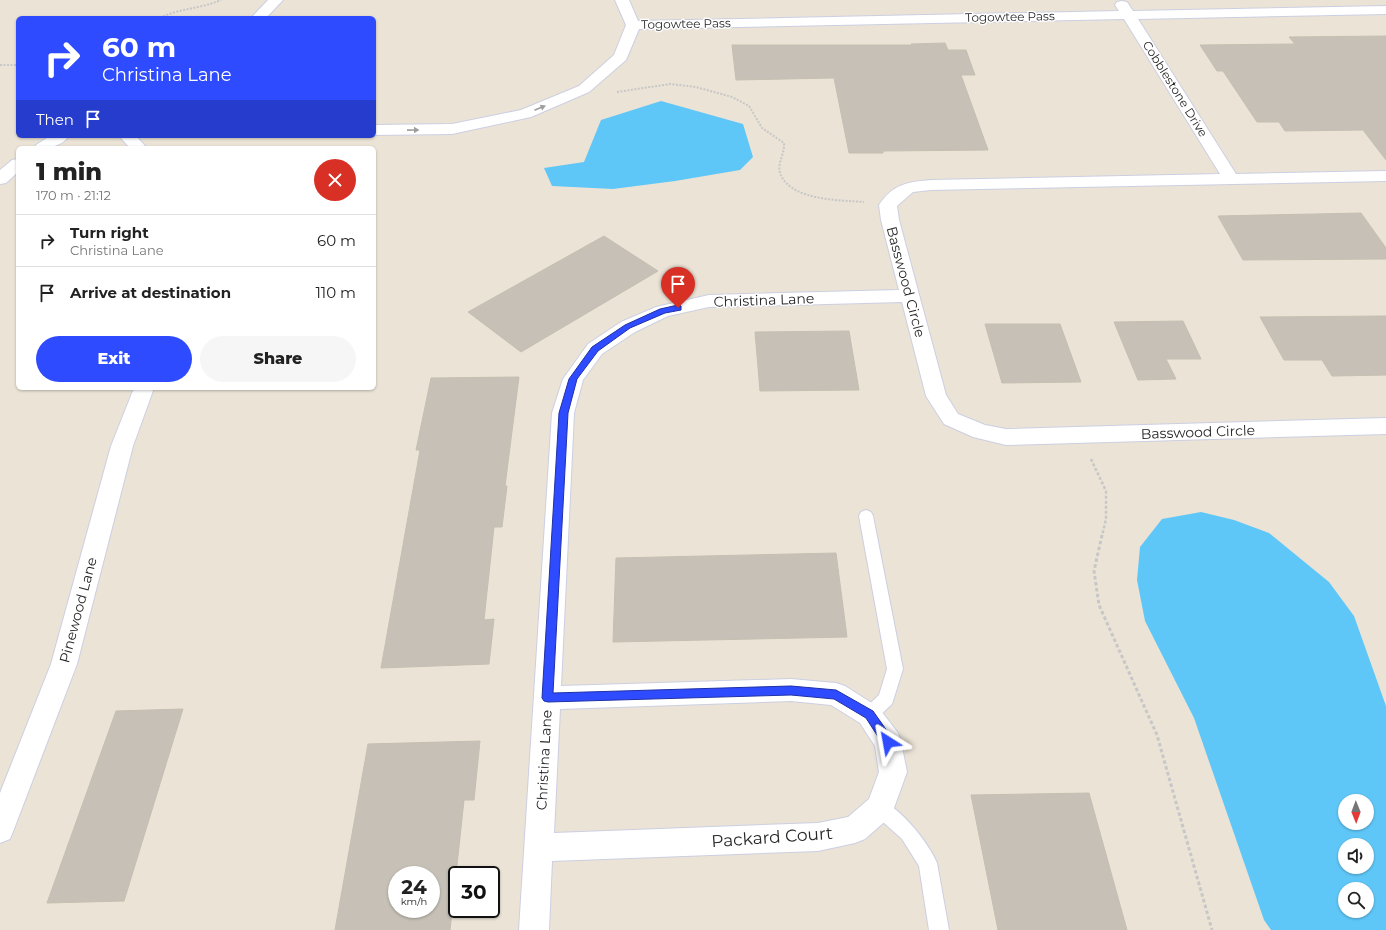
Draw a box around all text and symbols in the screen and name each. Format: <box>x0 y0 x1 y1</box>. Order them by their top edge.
street label: Togowtee Pass <box>965 8 1055 25</box>
street label: Togowtee Pass <box>641 15 731 32</box>
text: 60 m <box>102 30 176 64</box>
icon: right <box>36 32 88 84</box>
street label: Cobblestone Drive <box>1140 38 1211 140</box>
text: Christina Lane <box>102 64 232 86</box>
one-way arrow <box>535 104 547 110</box>
icon: arrive <box>82 108 104 130</box>
text: Then <box>36 110 74 129</box>
one-way arrow <box>407 126 419 133</box>
text: 1 min <box>36 157 102 186</box>
button: close <box>314 159 356 201</box>
text: 170 m · 21:12 <box>36 187 111 203</box>
text: Turn right <box>70 223 149 242</box>
street label: Basswood Circle <box>883 224 929 340</box>
icon: right <box>36 230 58 252</box>
text: 60 m <box>317 231 356 250</box>
text: Christina Lane <box>70 242 164 258</box>
pin <box>661 267 695 308</box>
icon: arrive <box>667 273 689 295</box>
icon: arrive <box>36 282 58 304</box>
text: Arrive at destination <box>70 283 231 302</box>
text: 110 m <box>315 283 356 302</box>
street label: Christina Lane <box>713 289 815 311</box>
button: Exit <box>36 336 192 382</box>
button: Share <box>200 336 356 382</box>
street label: Basswood Circle <box>1141 421 1255 443</box>
street label: Pinewood Lane <box>55 555 101 665</box>
street label: Christina Lane <box>532 709 556 811</box>
position arrow <box>867 721 909 763</box>
north arrow <box>1338 794 1374 830</box>
map controls <box>1338 794 1374 918</box>
street label: Packard Court <box>711 823 834 851</box>
button: sound <box>1338 838 1374 874</box>
speed limit sign: 30 <box>448 866 500 918</box>
text: 24 <box>401 875 427 899</box>
button: search <box>1338 882 1374 918</box>
text: km/h <box>401 895 427 908</box>

